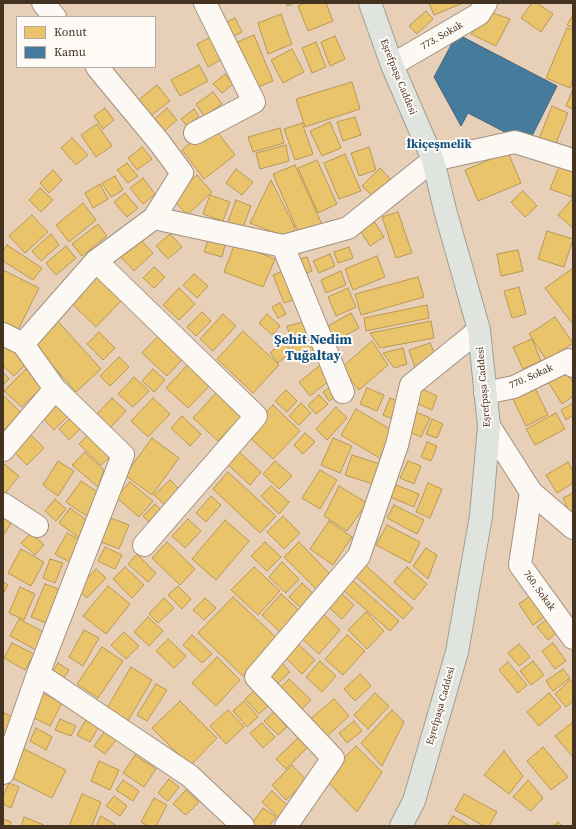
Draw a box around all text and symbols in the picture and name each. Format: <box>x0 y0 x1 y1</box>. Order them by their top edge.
legend <box>16 16 156 68</box>
street label: 773. Sokak <box>419 19 465 53</box>
text: Konut <box>54 24 86 40</box>
street label: Eşrefpaşa Caddesi <box>377 37 419 117</box>
text: Kamu <box>54 44 86 60</box>
district label: İkiçeşmelik <box>406 138 472 152</box>
district label: Şehit Nedim Tuğaltay <box>274 332 352 364</box>
street label: Eşrefpaşa Caddesi <box>474 346 494 428</box>
street label: 770. Sokak <box>507 362 555 392</box>
street label: 760. Sokak <box>520 569 558 613</box>
street label: Eşrefpaşa Caddesi <box>424 665 458 747</box>

